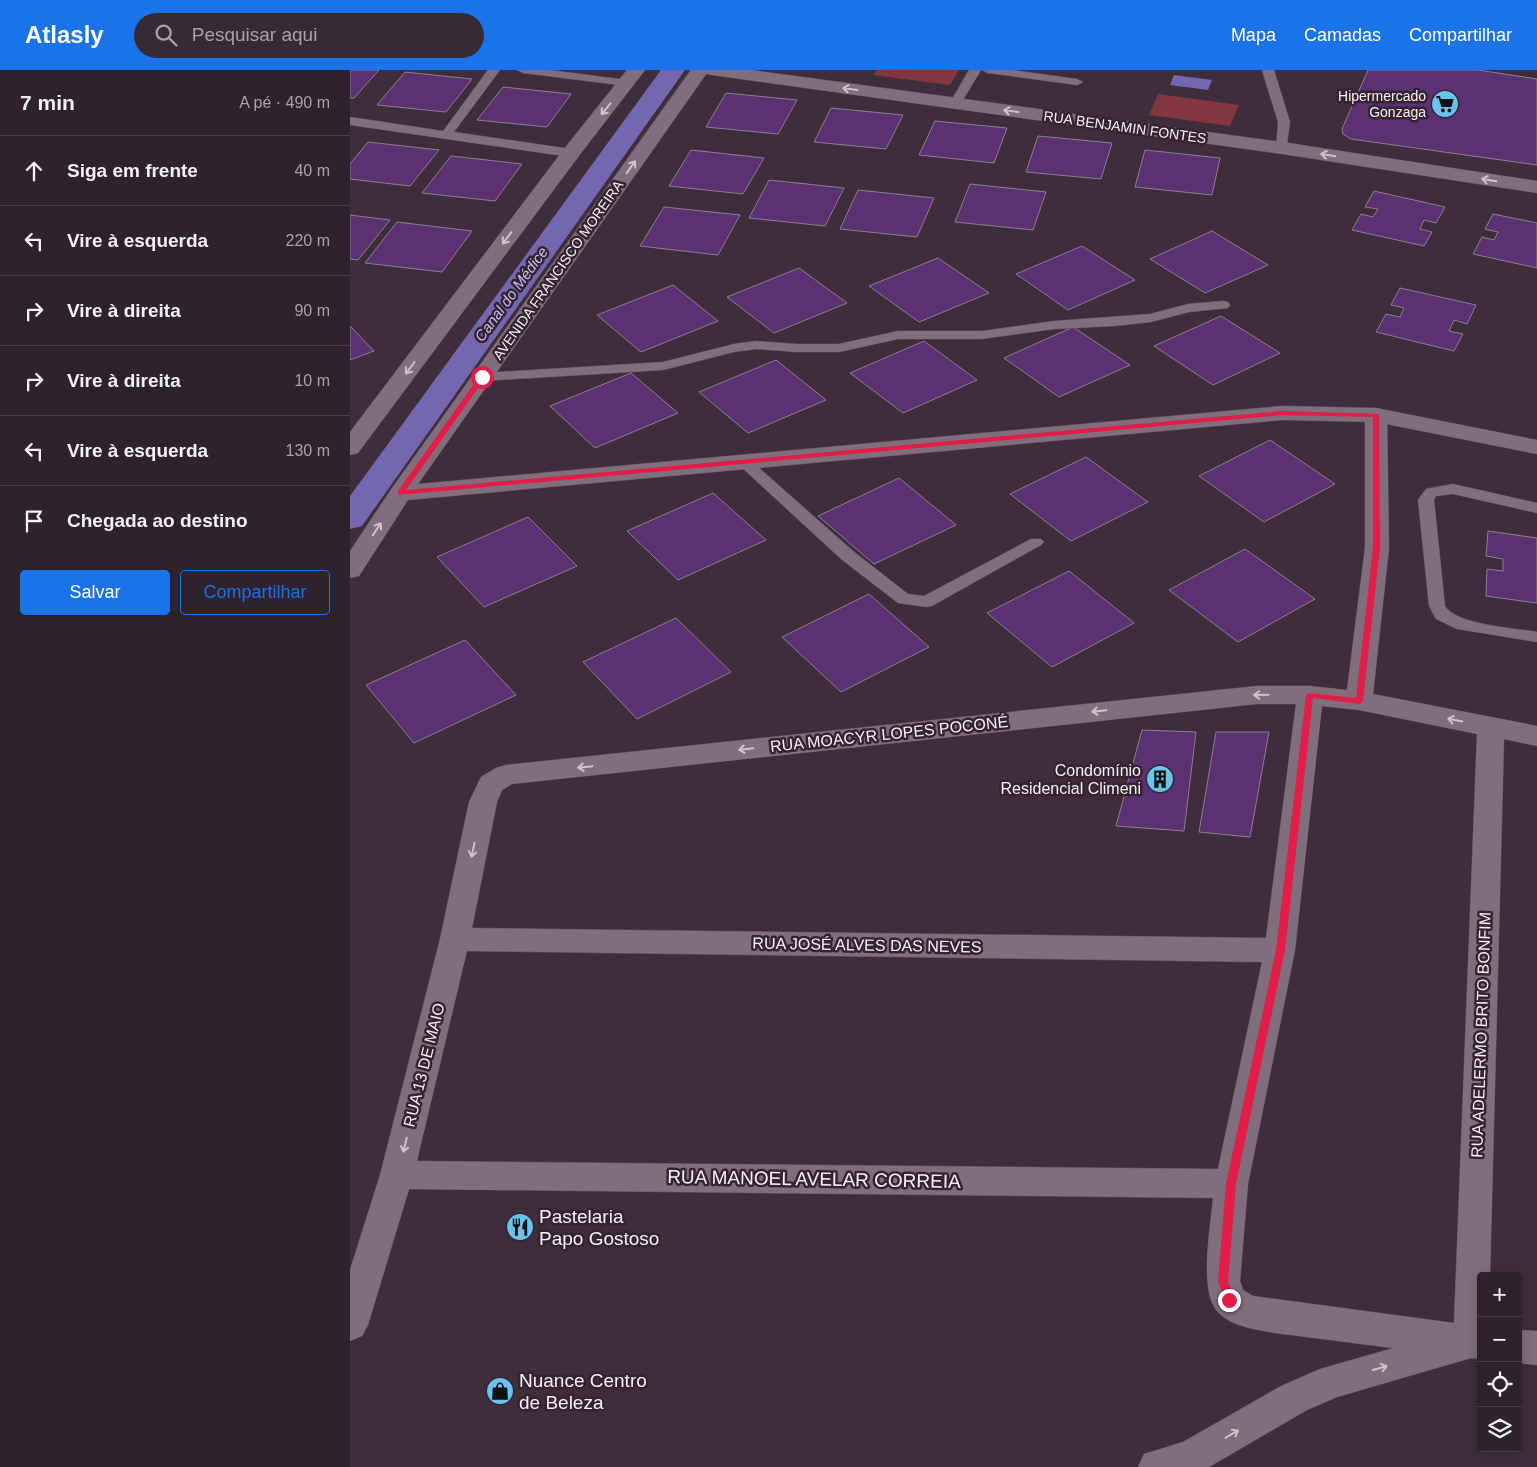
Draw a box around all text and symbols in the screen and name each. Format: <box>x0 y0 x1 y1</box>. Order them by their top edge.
search box <box>134 13 484 58</box>
text: Atlasly <box>25 21 104 48</box>
icon: search <box>152 21 180 49</box>
text: Pesquisar aqui <box>192 24 317 45</box>
text: Mapa <box>1231 25 1276 45</box>
text: Camadas <box>1304 25 1381 45</box>
text: Compartilhar <box>1409 25 1512 45</box>
one-way arrow <box>843 84 859 94</box>
place label: Hipermercado Gonzaga <box>1338 88 1426 120</box>
supermarket icon: Hipermercado Gonzaga <box>1430 89 1460 119</box>
text: 7 min <box>20 91 75 114</box>
text: A pé · 490 m <box>239 94 330 111</box>
one-way arrow <box>601 102 612 115</box>
one-way arrow <box>1004 106 1020 116</box>
street label: RUA BENJAMIN FONTES <box>1043 108 1207 146</box>
one-way arrow <box>1321 150 1337 160</box>
icon: ahead <box>20 157 48 185</box>
text: Siga em frente <box>67 160 198 181</box>
one-way arrow <box>626 160 636 174</box>
text: 40 m <box>294 162 330 179</box>
one-way arrow <box>1481 174 1497 184</box>
street label: AVENIDA FRANCISCO MOREIRA <box>490 177 627 363</box>
icon: left <box>20 227 48 255</box>
text: Vire à esquerda <box>67 230 208 251</box>
one-way arrow <box>502 231 513 244</box>
text: 220 m <box>286 232 330 249</box>
water label: Canal do Médice <box>471 243 551 345</box>
icon: right <box>20 297 48 325</box>
text: Vire à direita <box>67 300 181 321</box>
text: 90 m <box>294 302 330 319</box>
one-way arrow <box>405 361 415 375</box>
route start <box>471 366 494 389</box>
icon: right <box>20 367 48 395</box>
text: Vire à direita <box>67 370 181 391</box>
text: 10 m <box>294 372 330 389</box>
icon: left <box>20 437 48 465</box>
text: Vire à esquerda <box>67 440 208 461</box>
text: 130 m <box>286 442 330 459</box>
icon: arrive <box>20 507 48 535</box>
text: Chegada ao destino <box>67 510 248 531</box>
one-way arrow <box>371 522 382 536</box>
button: Salvar <box>20 570 170 615</box>
button: Compartilhar <box>180 570 330 615</box>
one-way arrow <box>1253 690 1270 700</box>
one-way arrow <box>1092 706 1108 716</box>
street label: RUA MOACYR LOPES POCONÉ <box>769 712 1009 755</box>
one-way arrow <box>1447 715 1463 724</box>
one-way arrow <box>739 744 755 754</box>
one-way arrow <box>577 762 593 771</box>
place label: Condomínio Residencial Climeni <box>1001 762 1141 797</box>
building icon: Condomínio Residencial Climeni <box>1145 764 1175 794</box>
one-way arrow <box>468 842 477 858</box>
street label: RUA ADELERMO BRITO BONFIM <box>1468 912 1494 1158</box>
street label: RUA JOSÉ ALVES DAS NEVES <box>752 934 982 955</box>
street label: RUA 13 DE MAIO <box>400 1001 448 1129</box>
one-way arrow <box>400 1136 409 1152</box>
street label: RUA MANOEL AVELAR CORREIA <box>667 1166 961 1192</box>
place label: Pastelaria Papo Gostoso <box>539 1206 659 1249</box>
restaurant icon: Pastelaria Papo Gostoso <box>505 1212 535 1242</box>
map controls <box>1477 1272 1522 1452</box>
button: + <box>1477 1272 1522 1317</box>
route end <box>1218 1289 1241 1312</box>
button: − <box>1477 1317 1522 1362</box>
button: locate <box>1477 1362 1522 1407</box>
one-way arrow <box>1371 1363 1387 1372</box>
place label: Nuance Centro de Beleza <box>519 1370 647 1413</box>
shop icon: Nuance Centro de Beleza <box>485 1376 515 1406</box>
button: layers <box>1477 1407 1522 1452</box>
one-way arrow <box>1224 1428 1239 1438</box>

